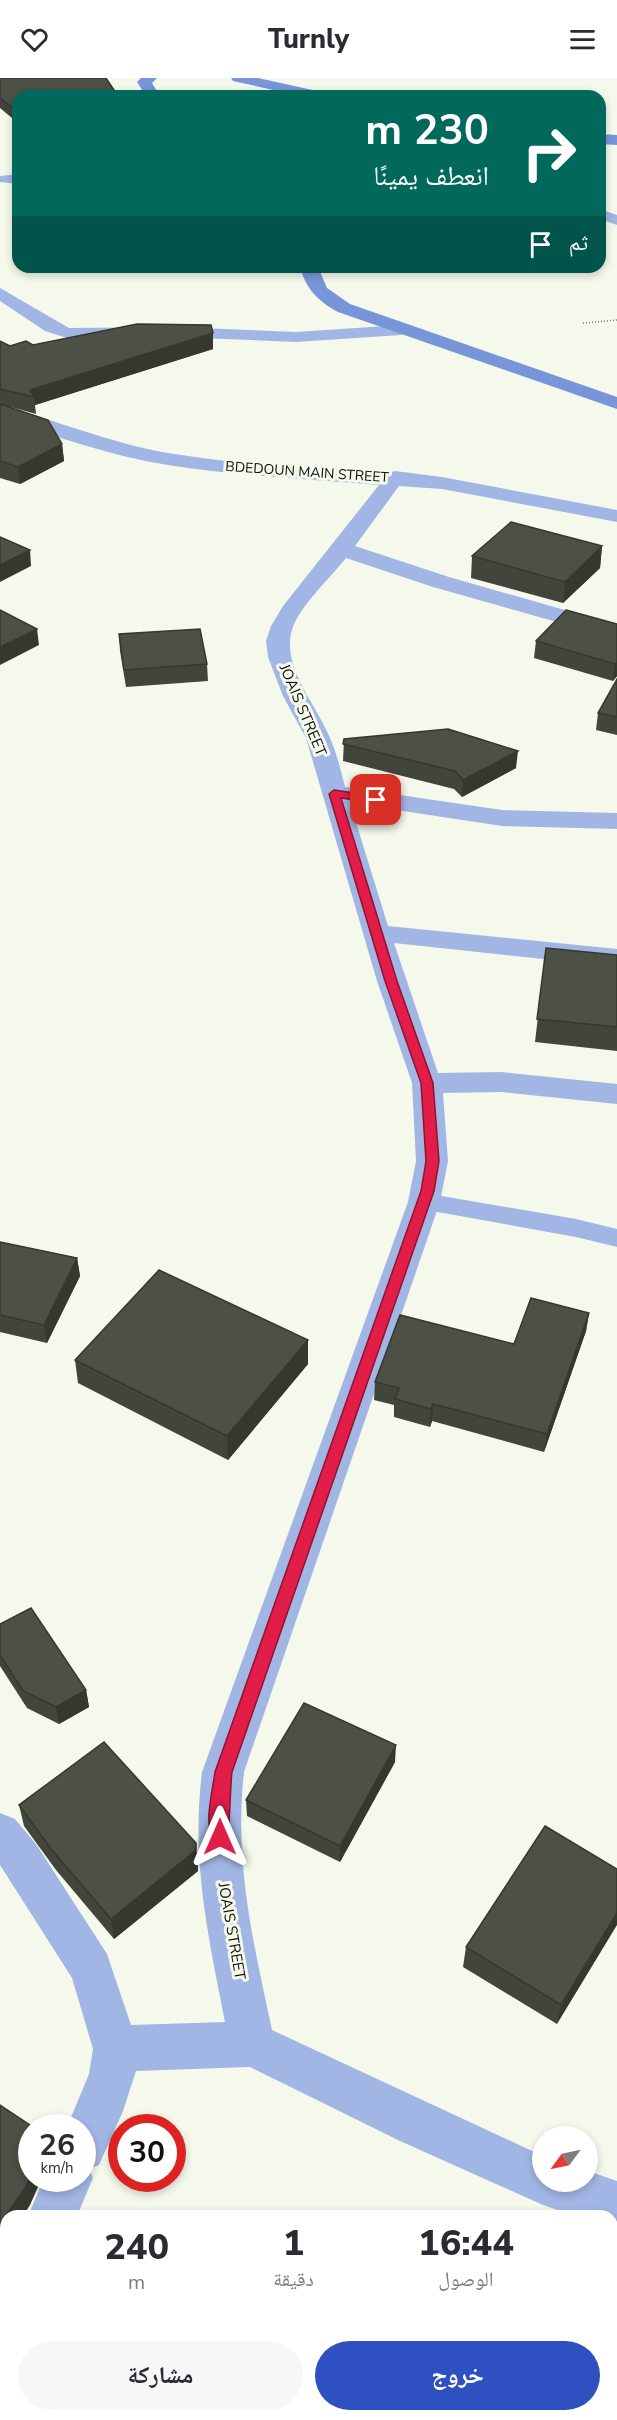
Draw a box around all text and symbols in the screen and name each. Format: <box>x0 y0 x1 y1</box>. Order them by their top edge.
text: Turnly <box>268 21 349 58</box>
icon: heart <box>18 23 51 56</box>
icon: menu <box>566 23 599 56</box>
text: 230 m <box>365 102 489 159</box>
icon: right <box>510 114 588 192</box>
text: انعطف يمينًا <box>373 158 489 195</box>
icon: arrive <box>524 228 557 261</box>
text: ثم <box>569 228 588 258</box>
street label: BDEDOUN MAIN STREET <box>225 457 390 487</box>
street label: JOAIS STREET <box>274 660 331 759</box>
pin <box>350 774 401 825</box>
icon: arrive <box>359 783 392 816</box>
position arrow <box>188 1805 252 1869</box>
street label: JOAIS STREET <box>213 1880 250 1981</box>
speed limit sign: 30 <box>108 2114 186 2192</box>
text: 26 <box>39 2125 75 2166</box>
north arrow <box>532 2126 598 2192</box>
map controls <box>532 2126 598 2192</box>
text: km/h <box>40 2158 74 2178</box>
text: 1 <box>283 2219 304 2268</box>
text: 16:44 <box>418 2219 514 2268</box>
text: 240 <box>104 2223 169 2272</box>
text: دقيقة <box>273 2266 314 2293</box>
text: الوصول <box>438 2266 494 2293</box>
text: m <box>128 2269 145 2296</box>
button: مشاركة <box>18 2341 303 2410</box>
button: خروج <box>315 2341 600 2410</box>

